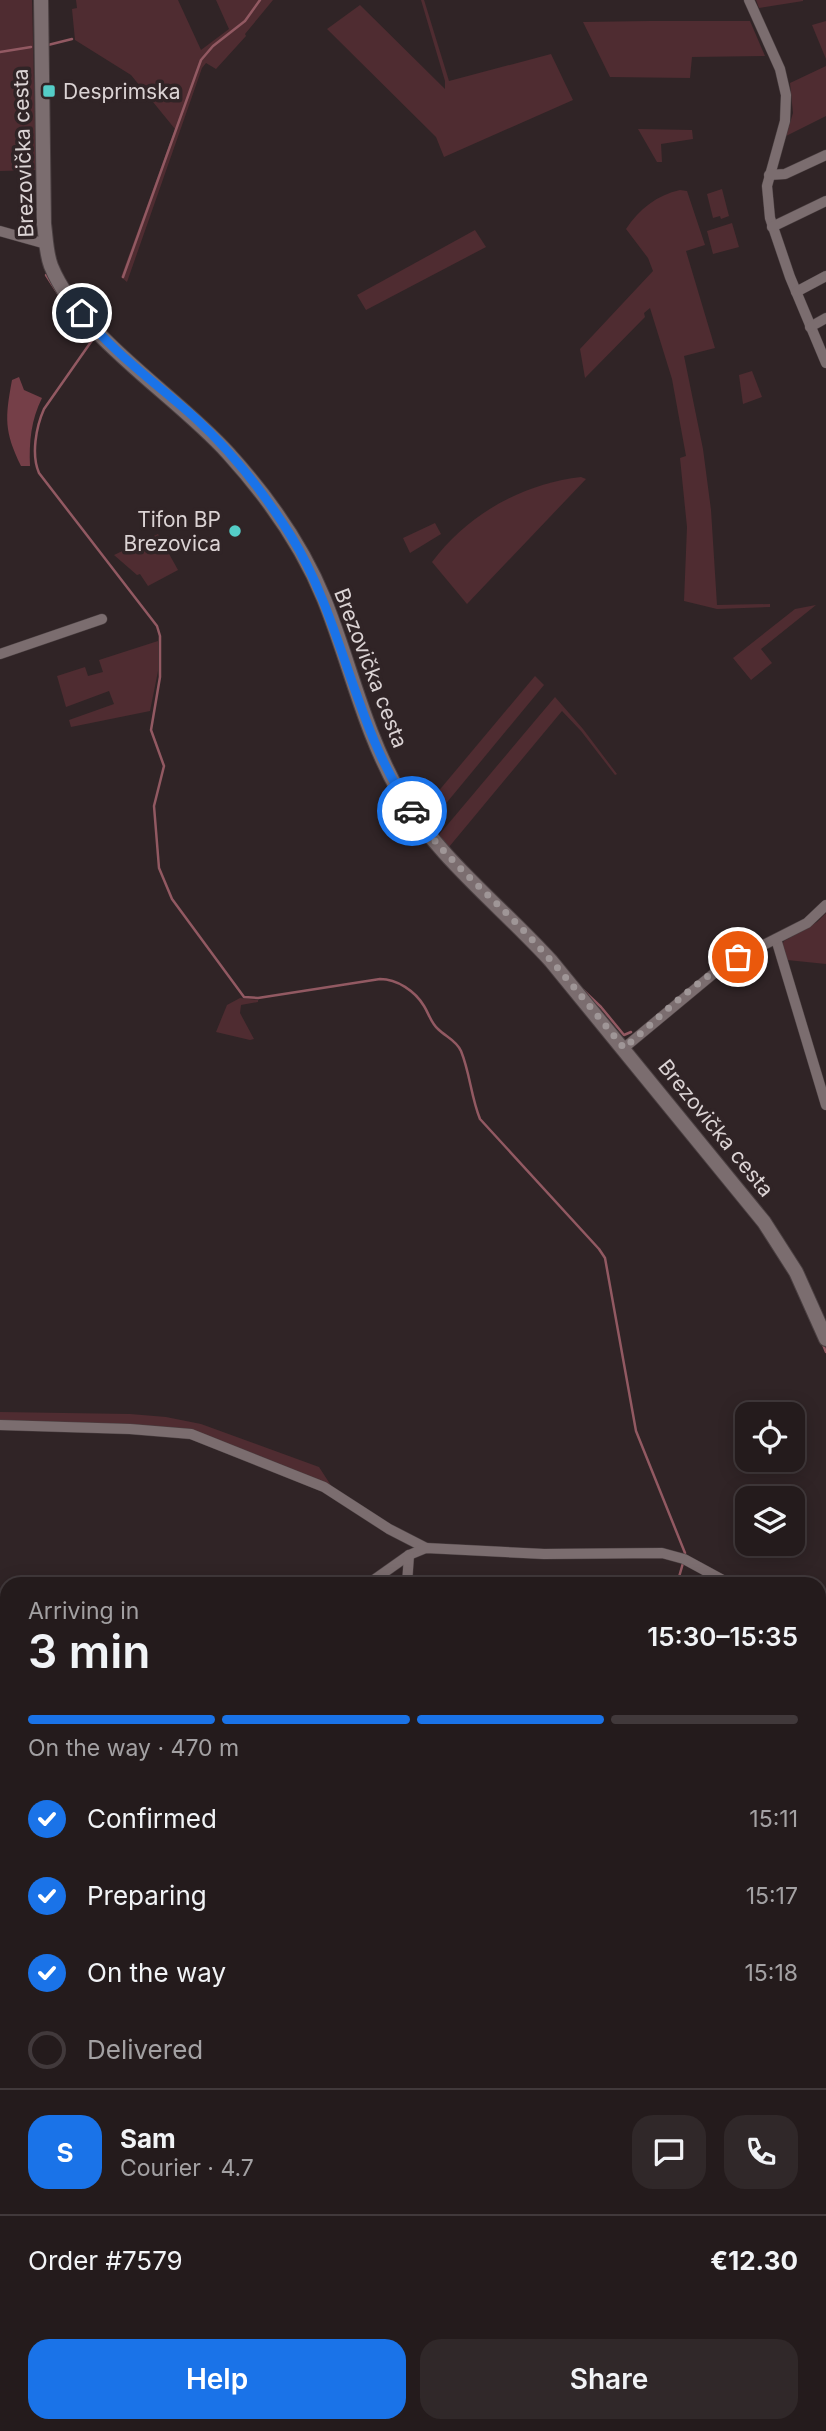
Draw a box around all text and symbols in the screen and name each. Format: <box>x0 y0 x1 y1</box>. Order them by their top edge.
street label: Brezovička cesta <box>8 68 38 238</box>
place label: Desprimska <box>63 79 180 104</box>
marker: Desprimska <box>41 83 57 99</box>
pin <box>52 283 112 343</box>
icon: home <box>63 294 101 332</box>
place label: Tifon BP Brezovica <box>123 507 221 556</box>
marker: Tifon BP Brezovica <box>227 523 243 539</box>
street label: Brezovička cesta <box>329 585 413 751</box>
courier <box>377 776 447 846</box>
icon: car <box>393 792 431 830</box>
pin <box>708 927 768 987</box>
icon: bag <box>719 938 757 976</box>
street label: Brezovička cesta <box>653 1055 779 1201</box>
map controls <box>735 1402 805 1556</box>
button: locate <box>735 1402 805 1472</box>
button: layers <box>735 1486 805 1556</box>
text: Arriving in <box>28 1597 139 1625</box>
text: 15:30–15:35 <box>647 1621 798 1652</box>
text: 3 min <box>28 1623 150 1679</box>
text: On the way · 470 m <box>28 1734 239 1762</box>
icon: check <box>28 1800 66 1838</box>
text: Confirmed <box>87 1803 217 1834</box>
text: 15:11 <box>749 1805 798 1833</box>
icon: check <box>28 1877 66 1915</box>
text: Preparing <box>87 1880 207 1911</box>
text: 15:17 <box>746 1882 798 1910</box>
icon: check <box>28 1954 66 1992</box>
text: On the way <box>87 1957 226 1988</box>
text: 15:18 <box>744 1959 798 1987</box>
text: Delivered <box>87 2034 203 2065</box>
button: chat <box>632 2115 706 2189</box>
button: phone <box>724 2115 798 2189</box>
text: Sam <box>120 2123 176 2154</box>
text: S <box>56 2137 74 2168</box>
text: Courier · 4.7 <box>120 2154 254 2182</box>
text: Order #7579 <box>28 2245 183 2276</box>
text: €12.30 <box>710 2245 798 2276</box>
button: Help <box>28 2339 406 2419</box>
button: Share <box>420 2339 798 2419</box>

